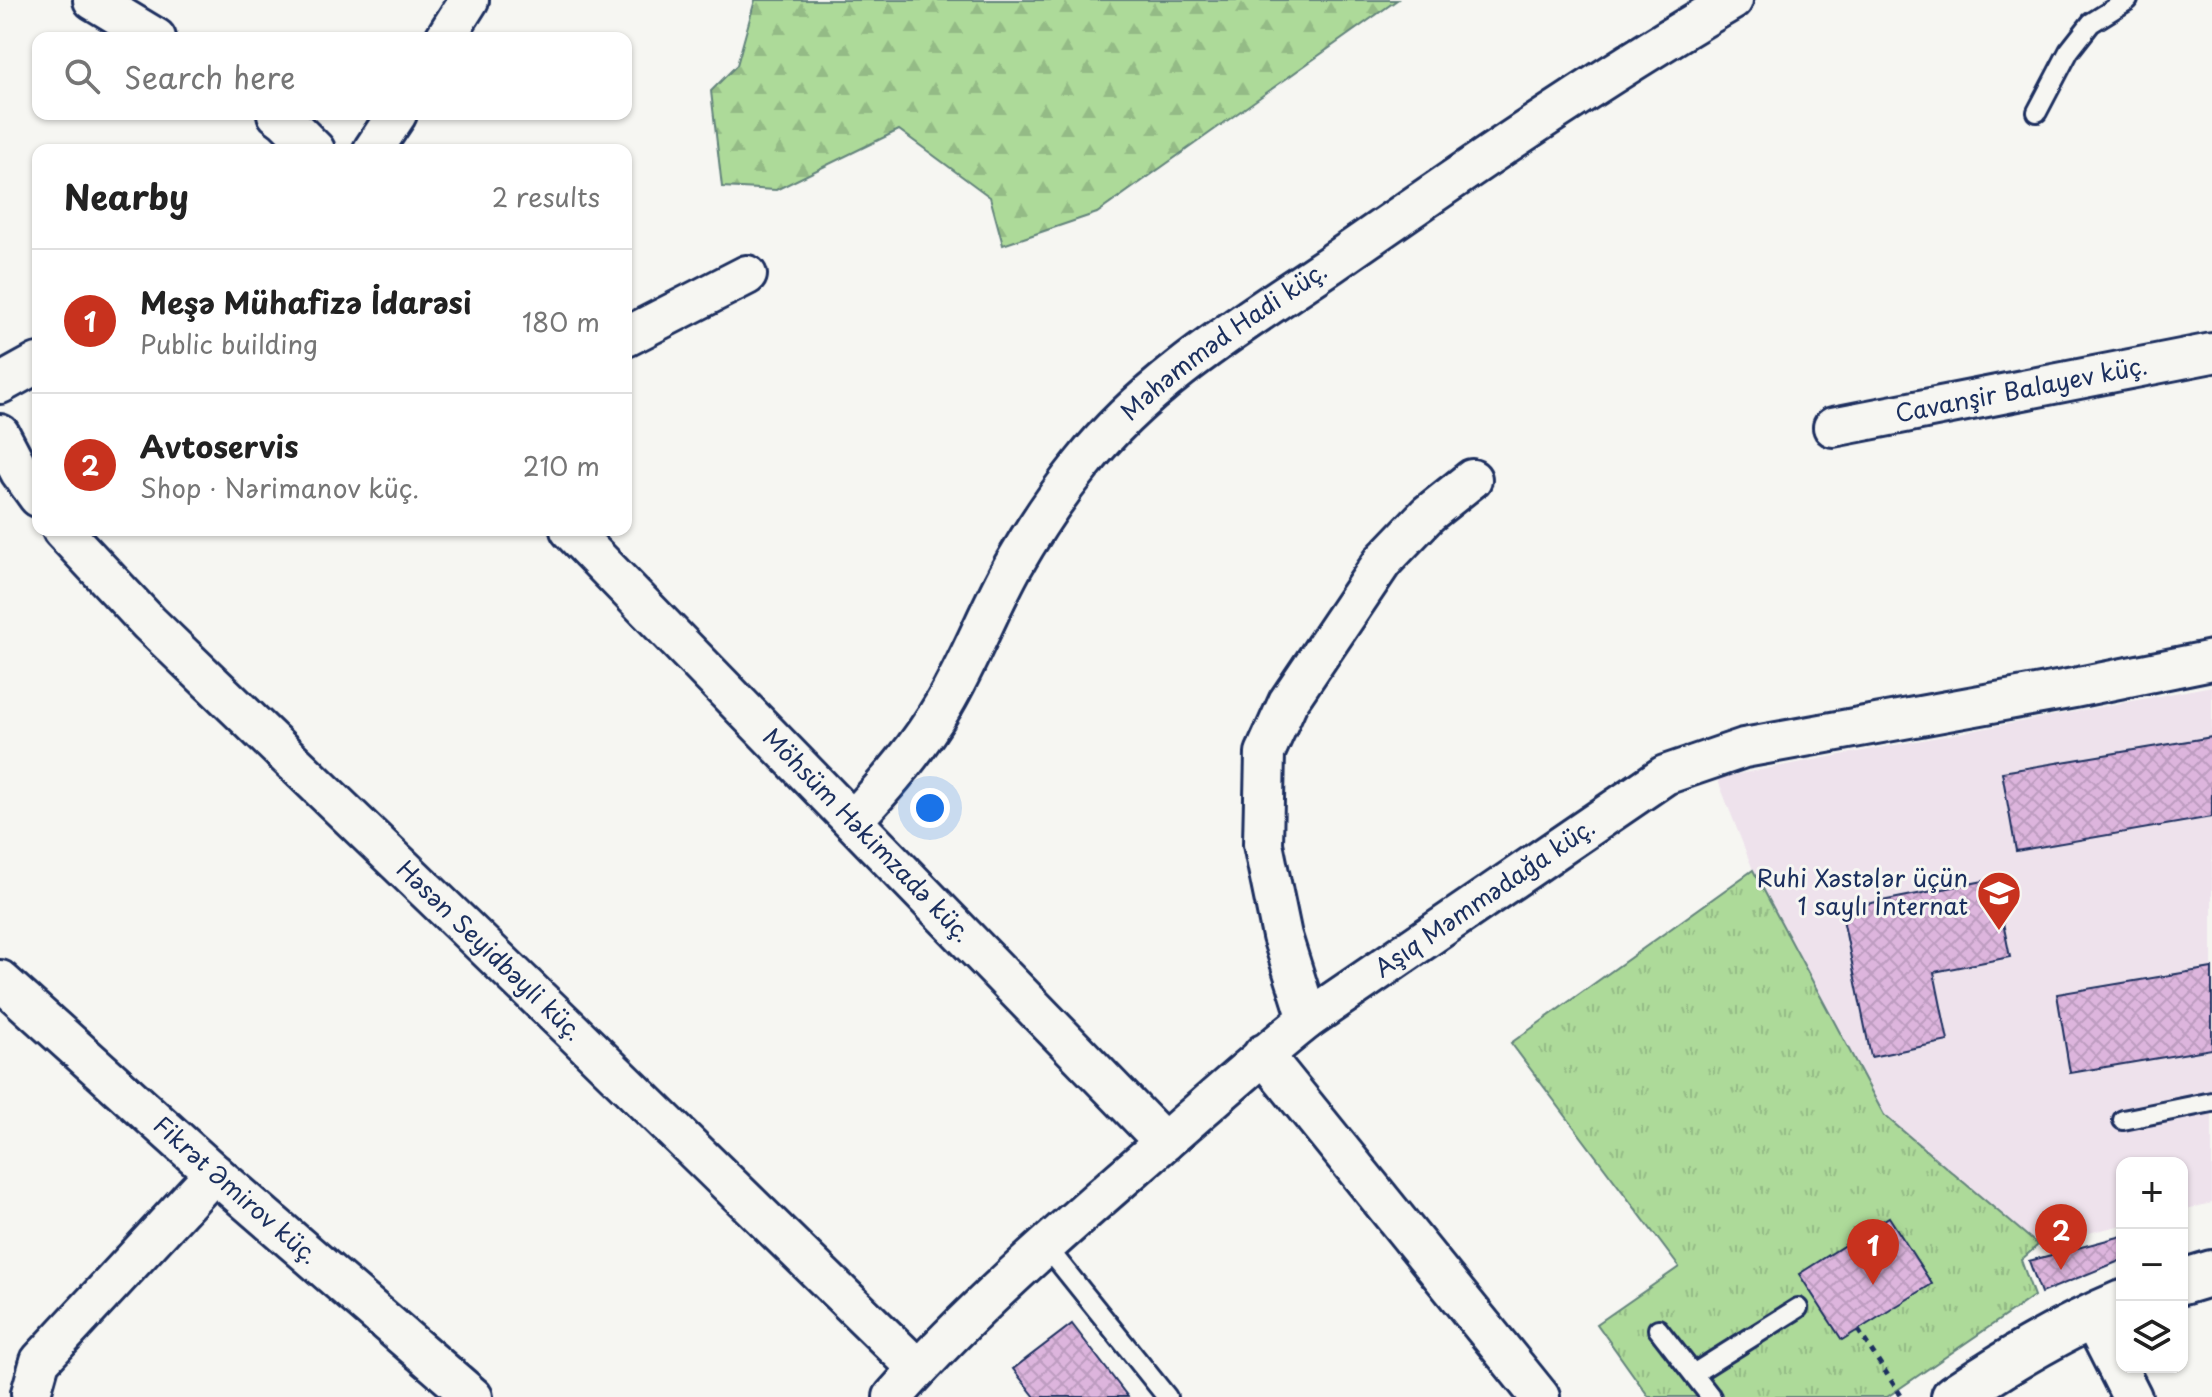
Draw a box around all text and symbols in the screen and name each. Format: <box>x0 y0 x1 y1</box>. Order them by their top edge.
search box <box>32 32 632 120</box>
icon: search <box>60 54 104 98</box>
text: Search here <box>124 54 296 99</box>
text: Nearby <box>64 170 189 222</box>
text: 2 results <box>492 177 600 216</box>
street label: Məhəmməd Hadi küç. <box>1111 252 1333 428</box>
text: Meşə Mühafizə İdarəsi <box>140 279 472 324</box>
text: 1 <box>84 302 96 341</box>
text: 180 m <box>522 302 600 341</box>
text: Public building <box>140 324 318 363</box>
street label: Cavanşir Balayev küç. <box>1892 346 2150 430</box>
text: Avtoservis <box>140 423 299 468</box>
text: 2 <box>81 446 99 485</box>
text: 210 m <box>523 446 600 485</box>
text: Shop · Nərimanov küç. <box>140 468 419 507</box>
street label: Möhsüm Həkimzadə küç. <box>755 719 981 950</box>
your location <box>910 788 950 828</box>
street label: Aşıq Məmmədağa küç. <box>1366 808 1601 985</box>
street label: Həsən Seyidbəyli küç. <box>389 851 592 1048</box>
place label: Ruhi Xəstələr üçün 1 saylı İnternat <box>1757 859 1968 923</box>
school or university icon: Ruhi Xəstələr üçün 1 saylı İnternat <box>1975 869 2023 932</box>
street label: Fikrət Əmirov küç. <box>146 1107 327 1272</box>
map controls <box>2116 1157 2188 1373</box>
button: + <box>2116 1157 2188 1229</box>
pin: 2 <box>2035 1204 2087 1270</box>
pin: 1 <box>1847 1219 1899 1285</box>
button: − <box>2116 1229 2188 1301</box>
button: layers <box>2116 1301 2188 1373</box>

